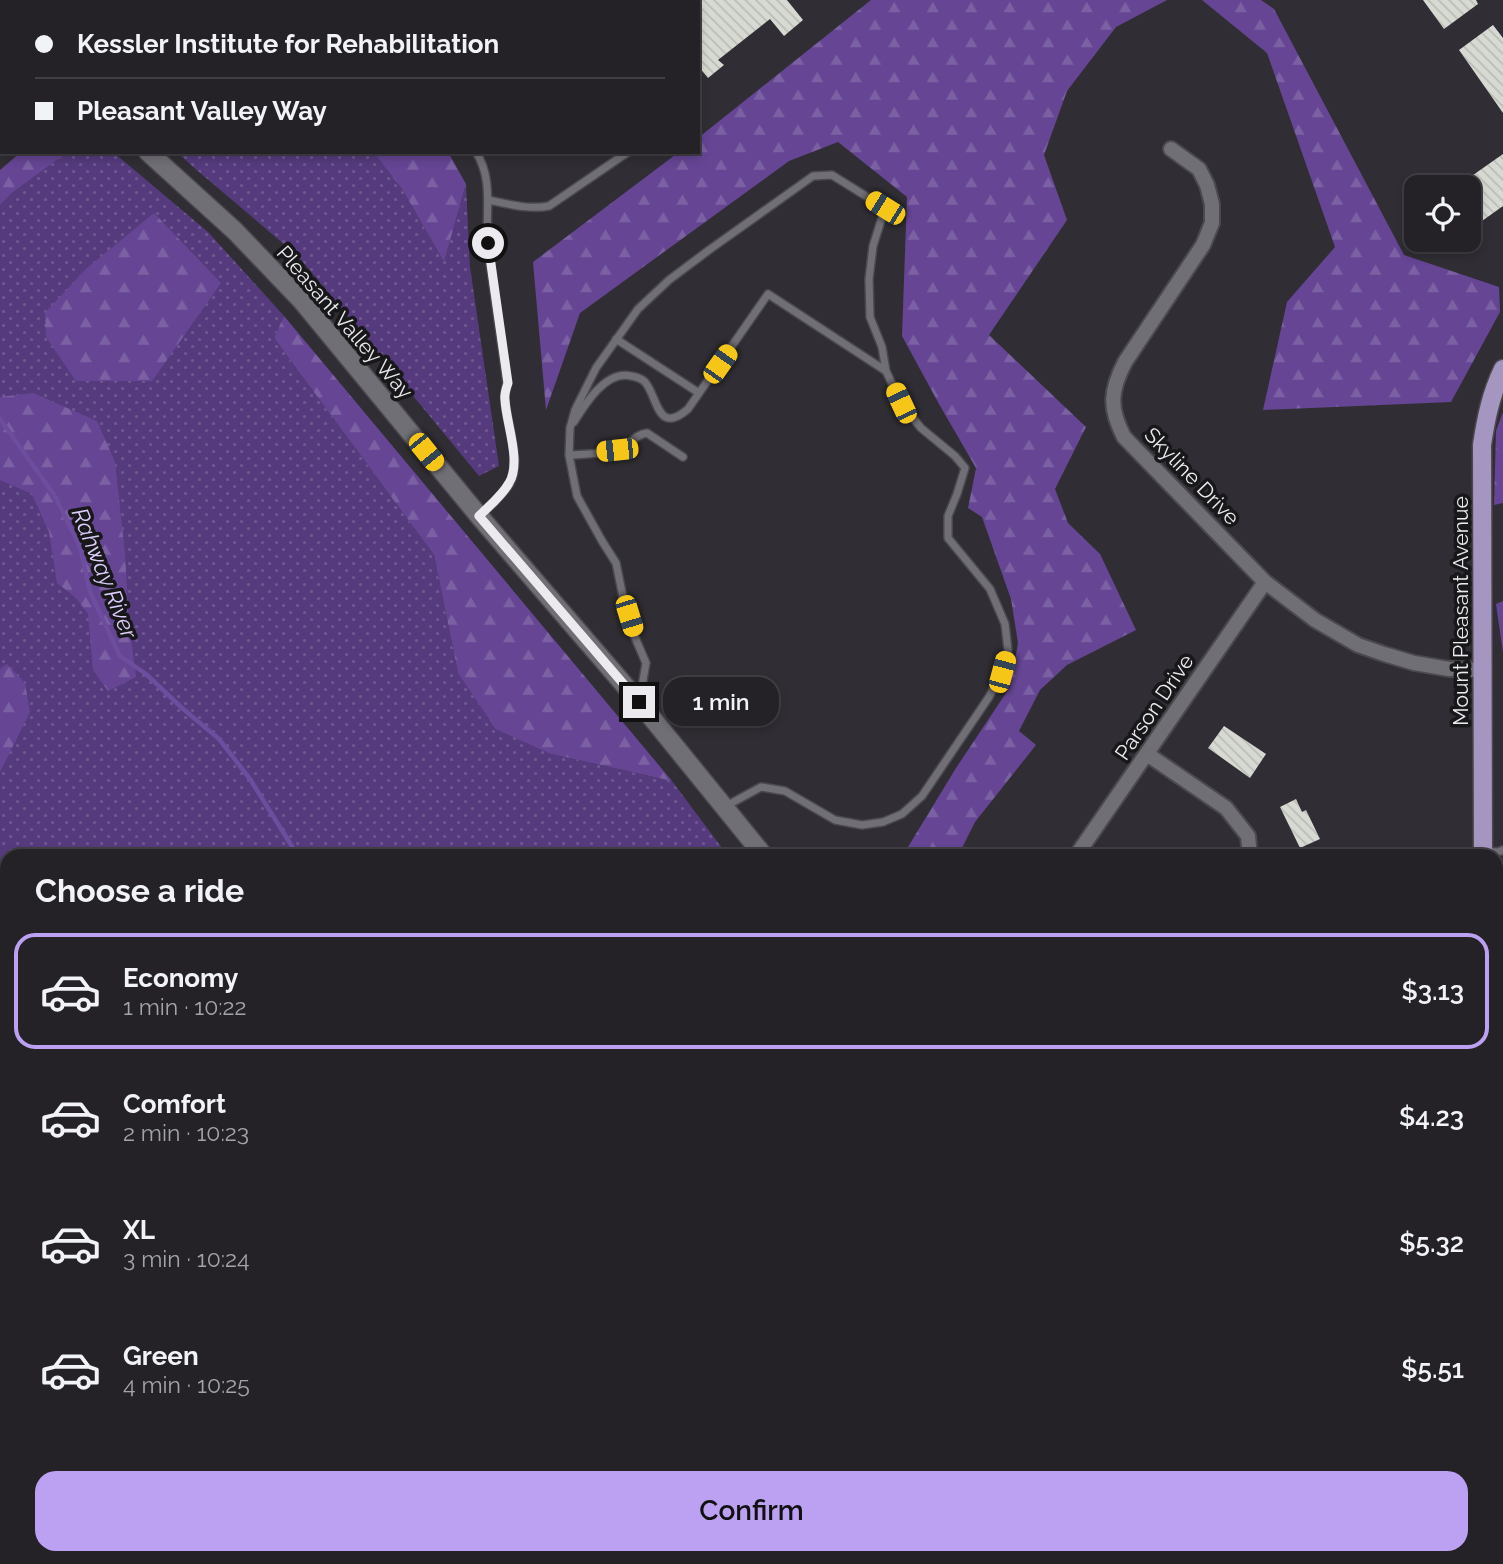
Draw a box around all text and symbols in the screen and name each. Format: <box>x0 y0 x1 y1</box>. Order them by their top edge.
text: Kessler Institute for Rehabilitation <box>77 29 499 59</box>
text: Pleasant Valley Way <box>77 96 327 126</box>
map controls <box>1404 175 1481 252</box>
button: locate <box>1404 175 1481 252</box>
car <box>862 188 909 228</box>
route start <box>472 227 504 259</box>
street label: Pleasant Valley Way <box>272 240 418 404</box>
car <box>700 341 741 387</box>
car <box>883 380 920 426</box>
street label: Skyline Drive <box>1139 422 1245 530</box>
car <box>405 429 448 475</box>
car <box>596 437 639 463</box>
street label: Mount Pleasant Avenue <box>1448 496 1473 726</box>
water label: Rahway River <box>67 504 144 643</box>
car <box>613 593 646 639</box>
car <box>987 649 1018 695</box>
street label: Parson Drive <box>1109 649 1199 765</box>
callout: 1 min <box>664 678 779 726</box>
route end <box>623 686 655 718</box>
text: 1 min <box>692 688 750 715</box>
text: Choose a ride <box>35 872 244 909</box>
icon: car <box>39 960 102 1023</box>
text: Economy <box>123 963 238 993</box>
text: $3.13 <box>1401 976 1464 1006</box>
text: 1 min · 10:22 <box>123 993 247 1020</box>
icon: car <box>39 1086 102 1149</box>
text: Comfort <box>123 1089 226 1119</box>
text: $4.23 <box>1399 1102 1464 1132</box>
text: 2 min · 10:23 <box>123 1119 249 1146</box>
icon: car <box>39 1212 102 1275</box>
text: XL <box>123 1215 155 1245</box>
text: $5.32 <box>1399 1228 1464 1258</box>
text: 3 min · 10:24 <box>123 1245 250 1272</box>
icon: car <box>39 1338 102 1401</box>
text: Green <box>123 1341 199 1371</box>
text: $5.51 <box>1401 1354 1464 1384</box>
text: 4 min · 10:25 <box>123 1371 250 1398</box>
button: Confirm <box>35 1471 1468 1551</box>

